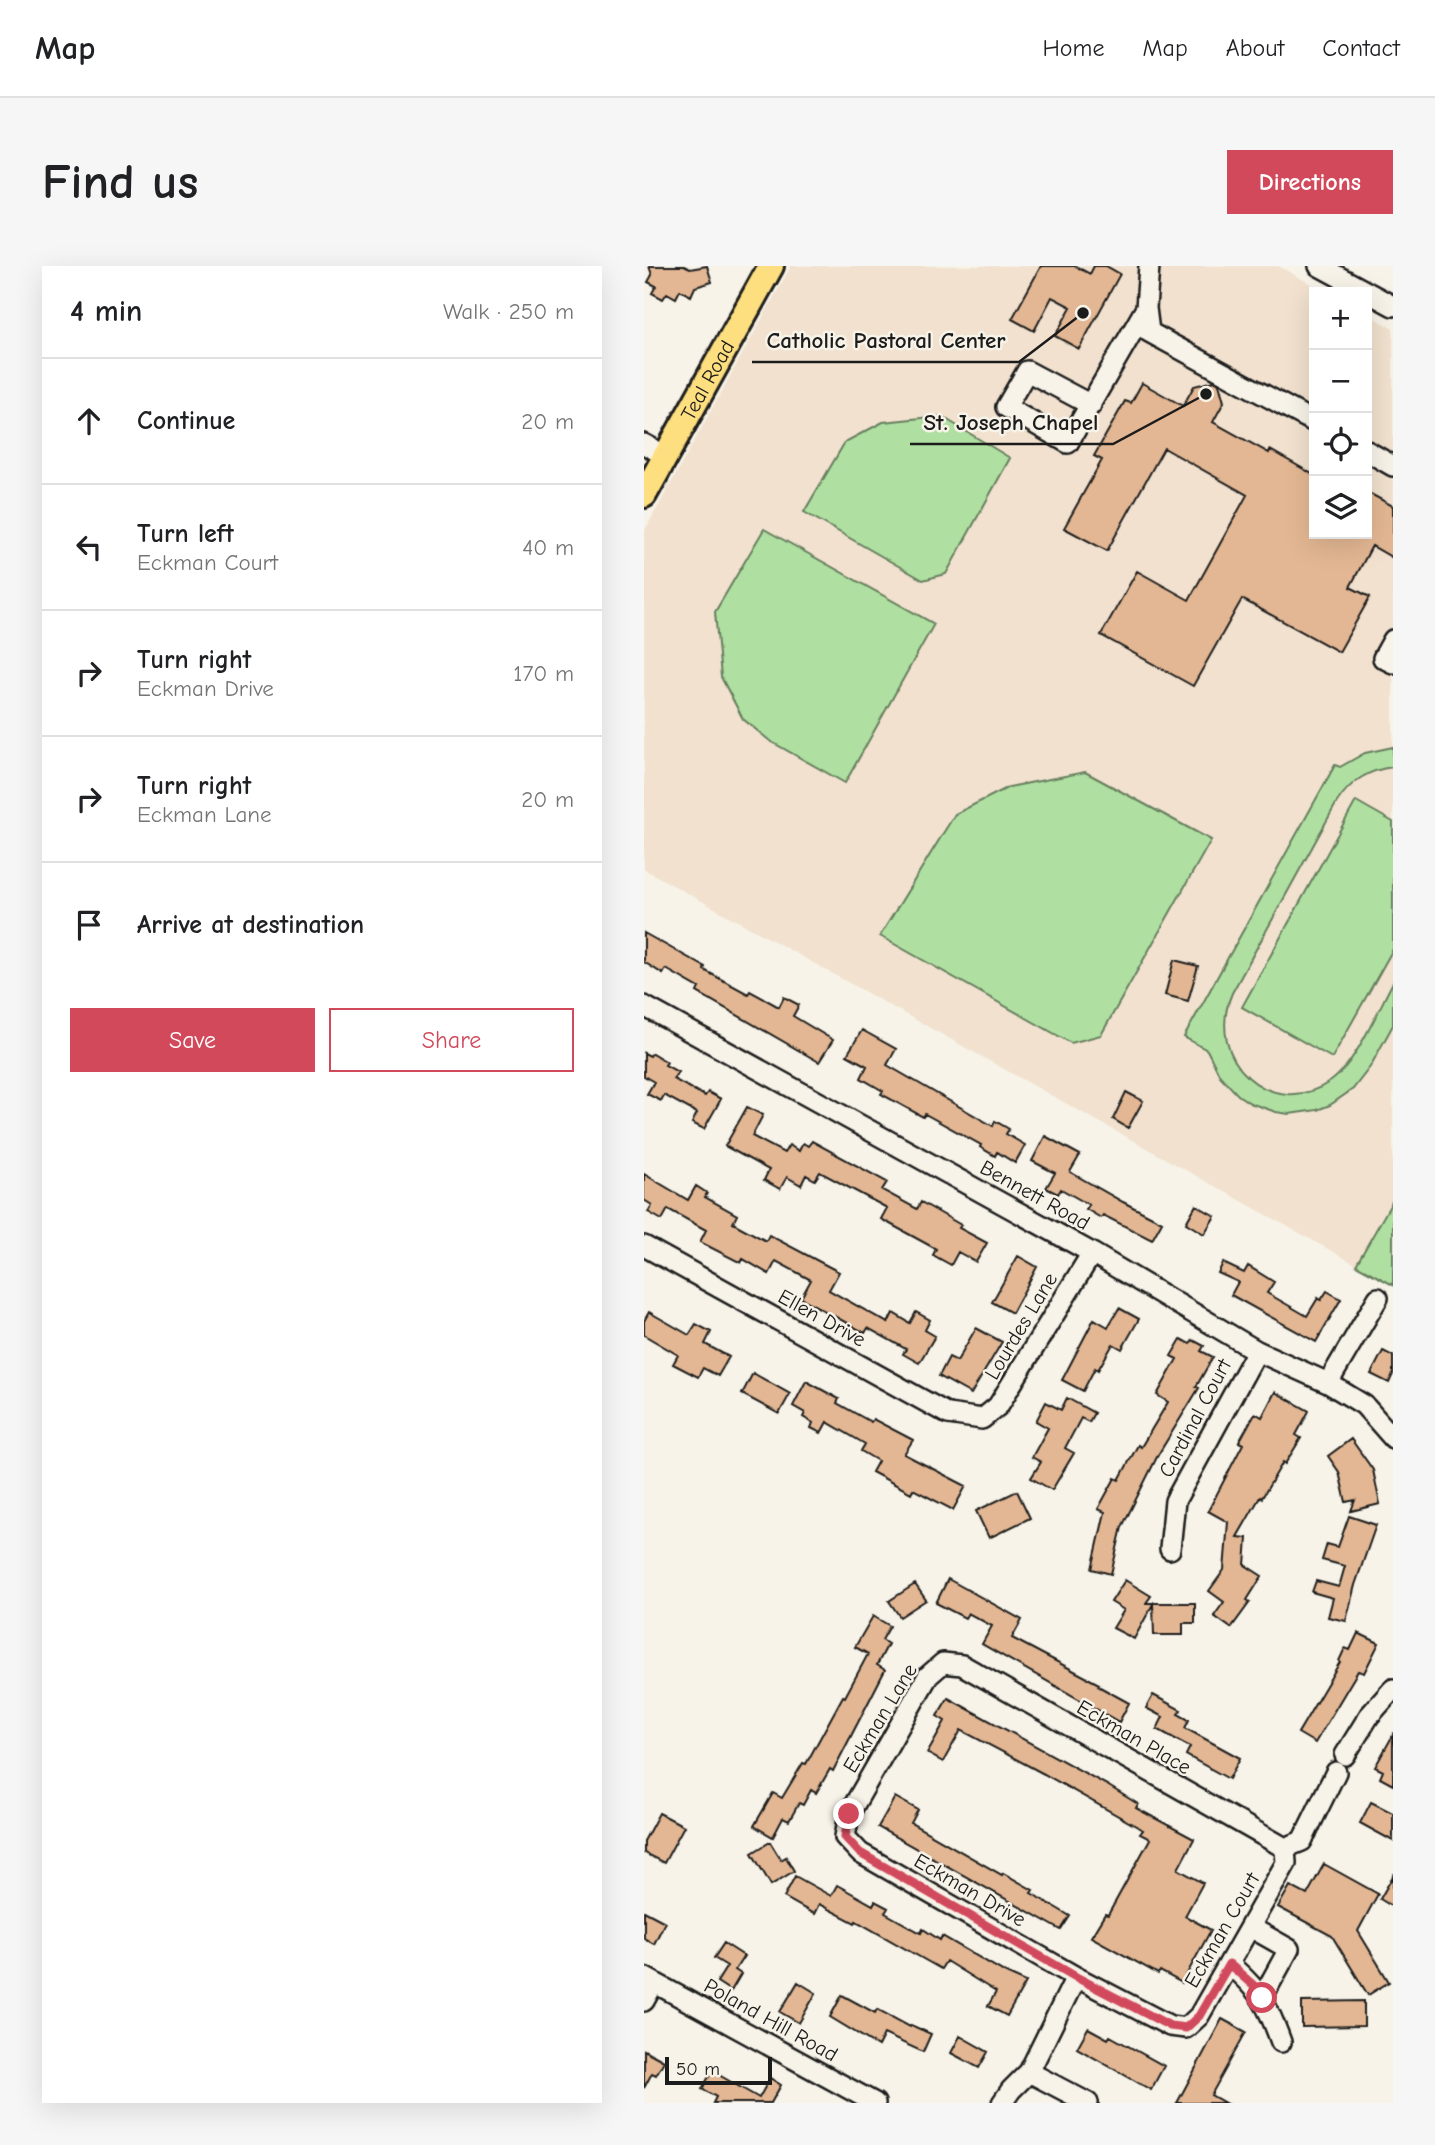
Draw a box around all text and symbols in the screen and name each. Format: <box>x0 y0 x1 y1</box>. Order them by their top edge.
text: Map <box>35 29 96 67</box>
text: Home <box>1043 34 1104 62</box>
text: Map <box>1142 34 1188 62</box>
text: About <box>1226 34 1284 62</box>
text: Contact <box>1322 34 1400 62</box>
button: Directions <box>1227 150 1393 214</box>
text: Find us <box>42 154 198 210</box>
map controls <box>1309 287 1372 539</box>
button: + <box>1309 287 1372 350</box>
text: 4 min <box>70 294 142 329</box>
text: Walk · 250 m <box>443 298 574 325</box>
callout: Catholic Pastoral Center <box>752 318 1019 362</box>
text: Catholic Pastoral Center <box>766 327 1006 354</box>
street label: Teal Road <box>676 336 739 425</box>
button: − <box>1309 350 1372 413</box>
callout: St. Joseph Chapel <box>910 400 1113 444</box>
icon: ahead <box>70 402 108 440</box>
text: Continue <box>137 406 235 436</box>
text: 20 m <box>521 408 574 435</box>
text: St. Joseph Chapel <box>924 409 1098 436</box>
button: locate <box>1309 413 1372 476</box>
button: layers <box>1309 476 1372 539</box>
text: Turn left <box>137 519 234 549</box>
icon: left <box>70 528 108 566</box>
text: 40 m <box>522 534 574 561</box>
text: Eckman Court <box>137 549 278 576</box>
text: Turn right <box>137 645 251 675</box>
icon: right <box>70 654 108 692</box>
text: 170 m <box>513 660 574 687</box>
text: Eckman Drive <box>137 675 274 702</box>
text: Turn right <box>137 771 251 801</box>
icon: right <box>70 780 108 818</box>
text: 20 m <box>521 786 574 813</box>
text: Eckman Lane <box>137 801 272 828</box>
icon: arrive <box>70 906 108 944</box>
text: Arrive at destination <box>137 910 364 940</box>
button: Save <box>70 1008 315 1072</box>
button: Share <box>329 1008 574 1072</box>
street label: Bennett Road <box>976 1155 1094 1235</box>
street label: Lourdes Lane <box>980 1268 1062 1384</box>
street label: Ellen Drive <box>774 1284 870 1352</box>
street label: Cardinal Court <box>1154 1354 1237 1481</box>
street label: Eckman Lane <box>838 1659 922 1777</box>
street label: Eckman Place <box>1073 1695 1195 1779</box>
route end <box>833 1798 864 1829</box>
street label: Eckman Drive <box>910 1848 1030 1932</box>
street label: Eckman Court <box>1179 1867 1265 1992</box>
street label: Poland Hill Road <box>700 1973 842 2067</box>
route start <box>1246 1982 1277 2013</box>
scale bar <box>665 2054 772 2086</box>
text: 50 m <box>676 2058 720 2080</box>

